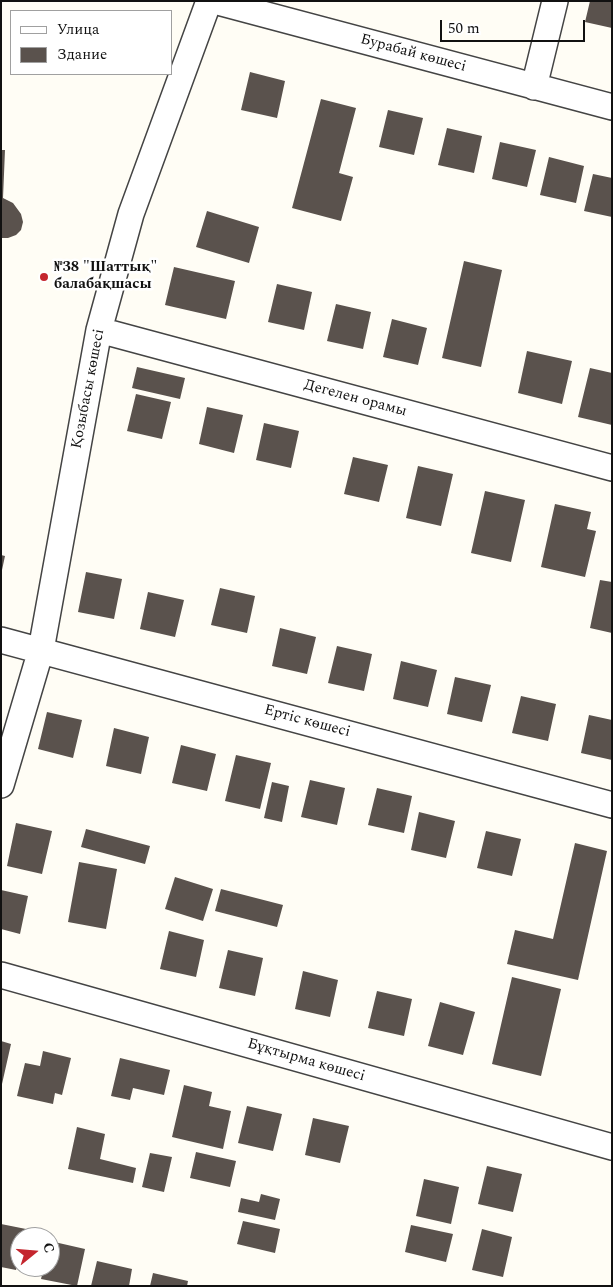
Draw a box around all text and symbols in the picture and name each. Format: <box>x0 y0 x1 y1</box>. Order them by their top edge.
legend <box>10 10 172 75</box>
scale bar <box>443 10 588 42</box>
text: 50 m <box>448 17 480 40</box>
text: Улица <box>57 18 99 41</box>
street label: Бурабай көшесі <box>358 31 468 77</box>
text: Здание <box>57 43 107 66</box>
place label: №38 "Шаттық" балабақшасы <box>54 259 157 294</box>
marker: №38 "Шаттық" балабақшасы <box>38 271 50 283</box>
street label: Қозыбасы көшесі <box>69 328 109 450</box>
street label: Дегелен орамы <box>302 377 408 421</box>
street label: Ертіс көшесі <box>262 702 352 742</box>
street label: Бұқтырма көшесі <box>245 1036 367 1086</box>
north arrow <box>10 1227 60 1277</box>
text: С <box>37 1240 60 1256</box>

